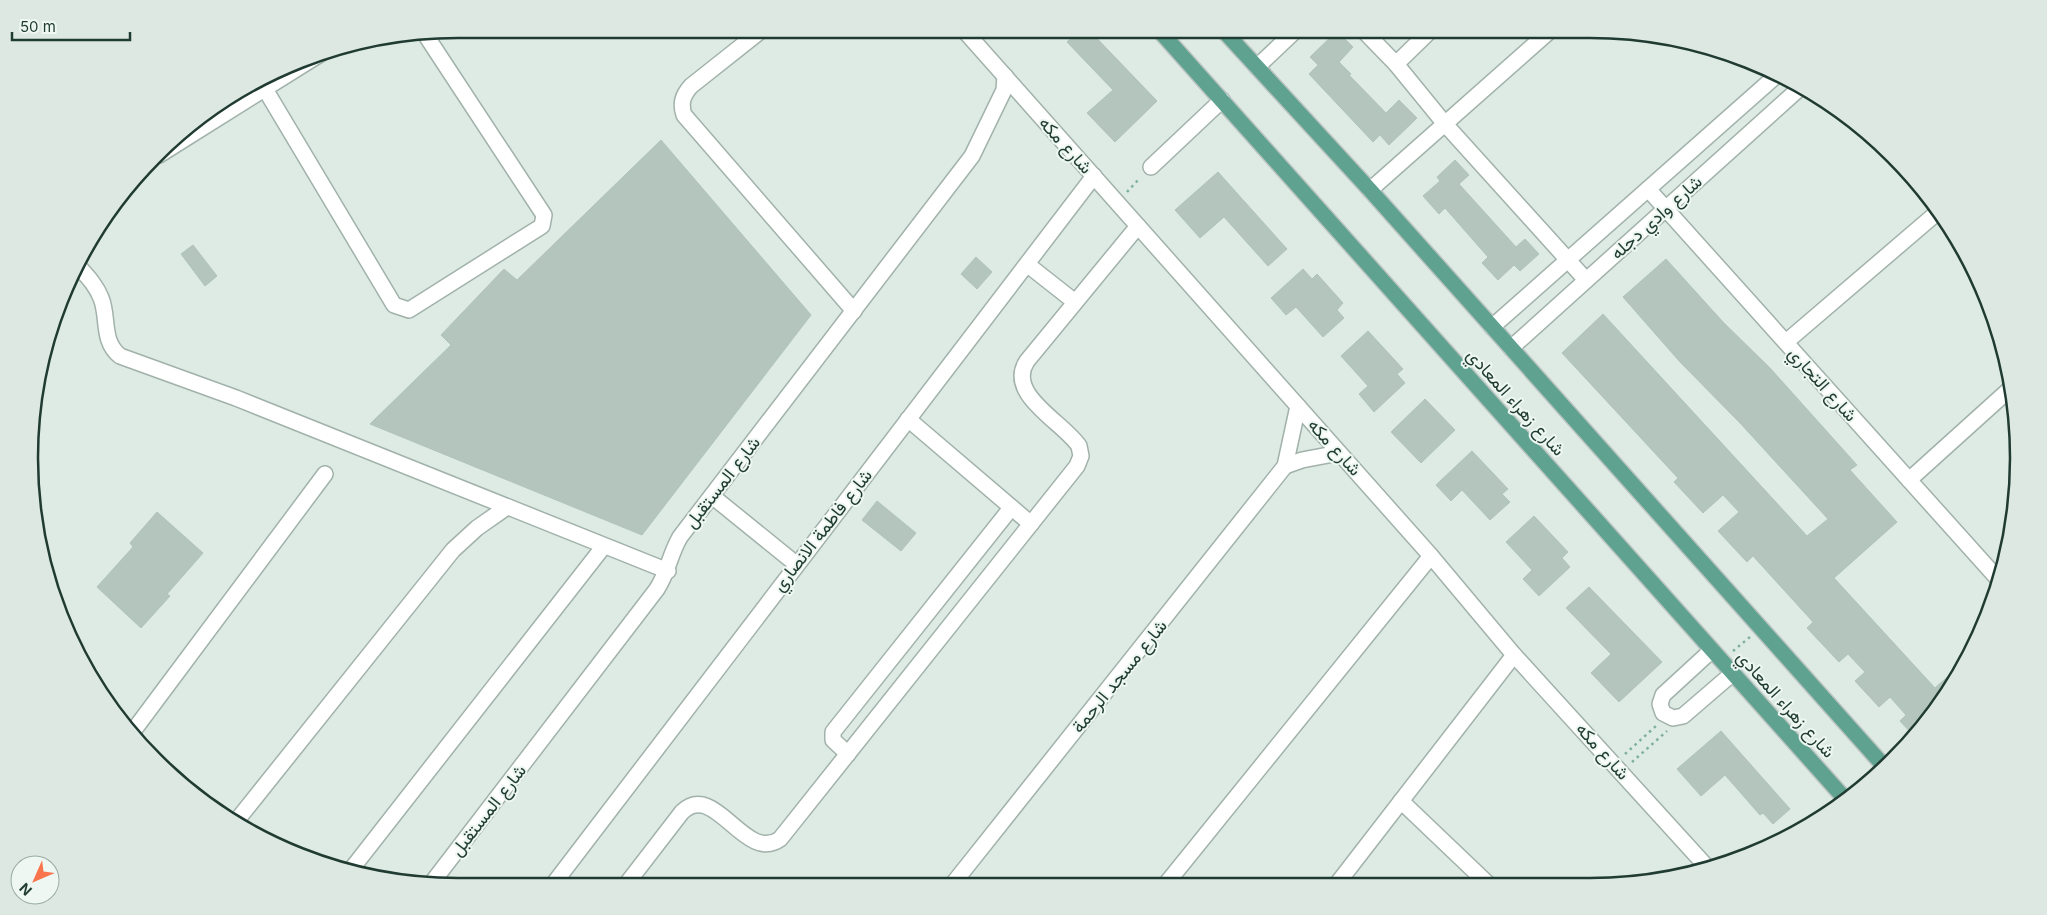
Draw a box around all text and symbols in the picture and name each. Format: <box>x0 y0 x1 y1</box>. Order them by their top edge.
scale bar <box>12 10 130 42</box>
text: 50 m <box>20 17 56 36</box>
street label: شارع مكه <box>1033 112 1097 179</box>
street label: شارع وادي دجله <box>1606 171 1709 267</box>
street label: شارع التجاري <box>1780 342 1862 429</box>
street label: شارع زهراء المعادي <box>1459 344 1570 463</box>
street label: شارع مكه <box>1302 414 1366 481</box>
street label: شارع المستقبل <box>680 432 766 533</box>
street label: شارع فاطمة الانصاري <box>768 465 880 598</box>
street label: شارع مسجد الرحمة <box>1067 615 1173 738</box>
street label: شارع زهراء المعادي <box>1729 646 1840 765</box>
street label: شارع مكه <box>1570 718 1634 785</box>
street label: شارع المستقبل <box>446 760 532 861</box>
north arrow <box>10 855 60 905</box>
text: N <box>16 880 35 899</box>

